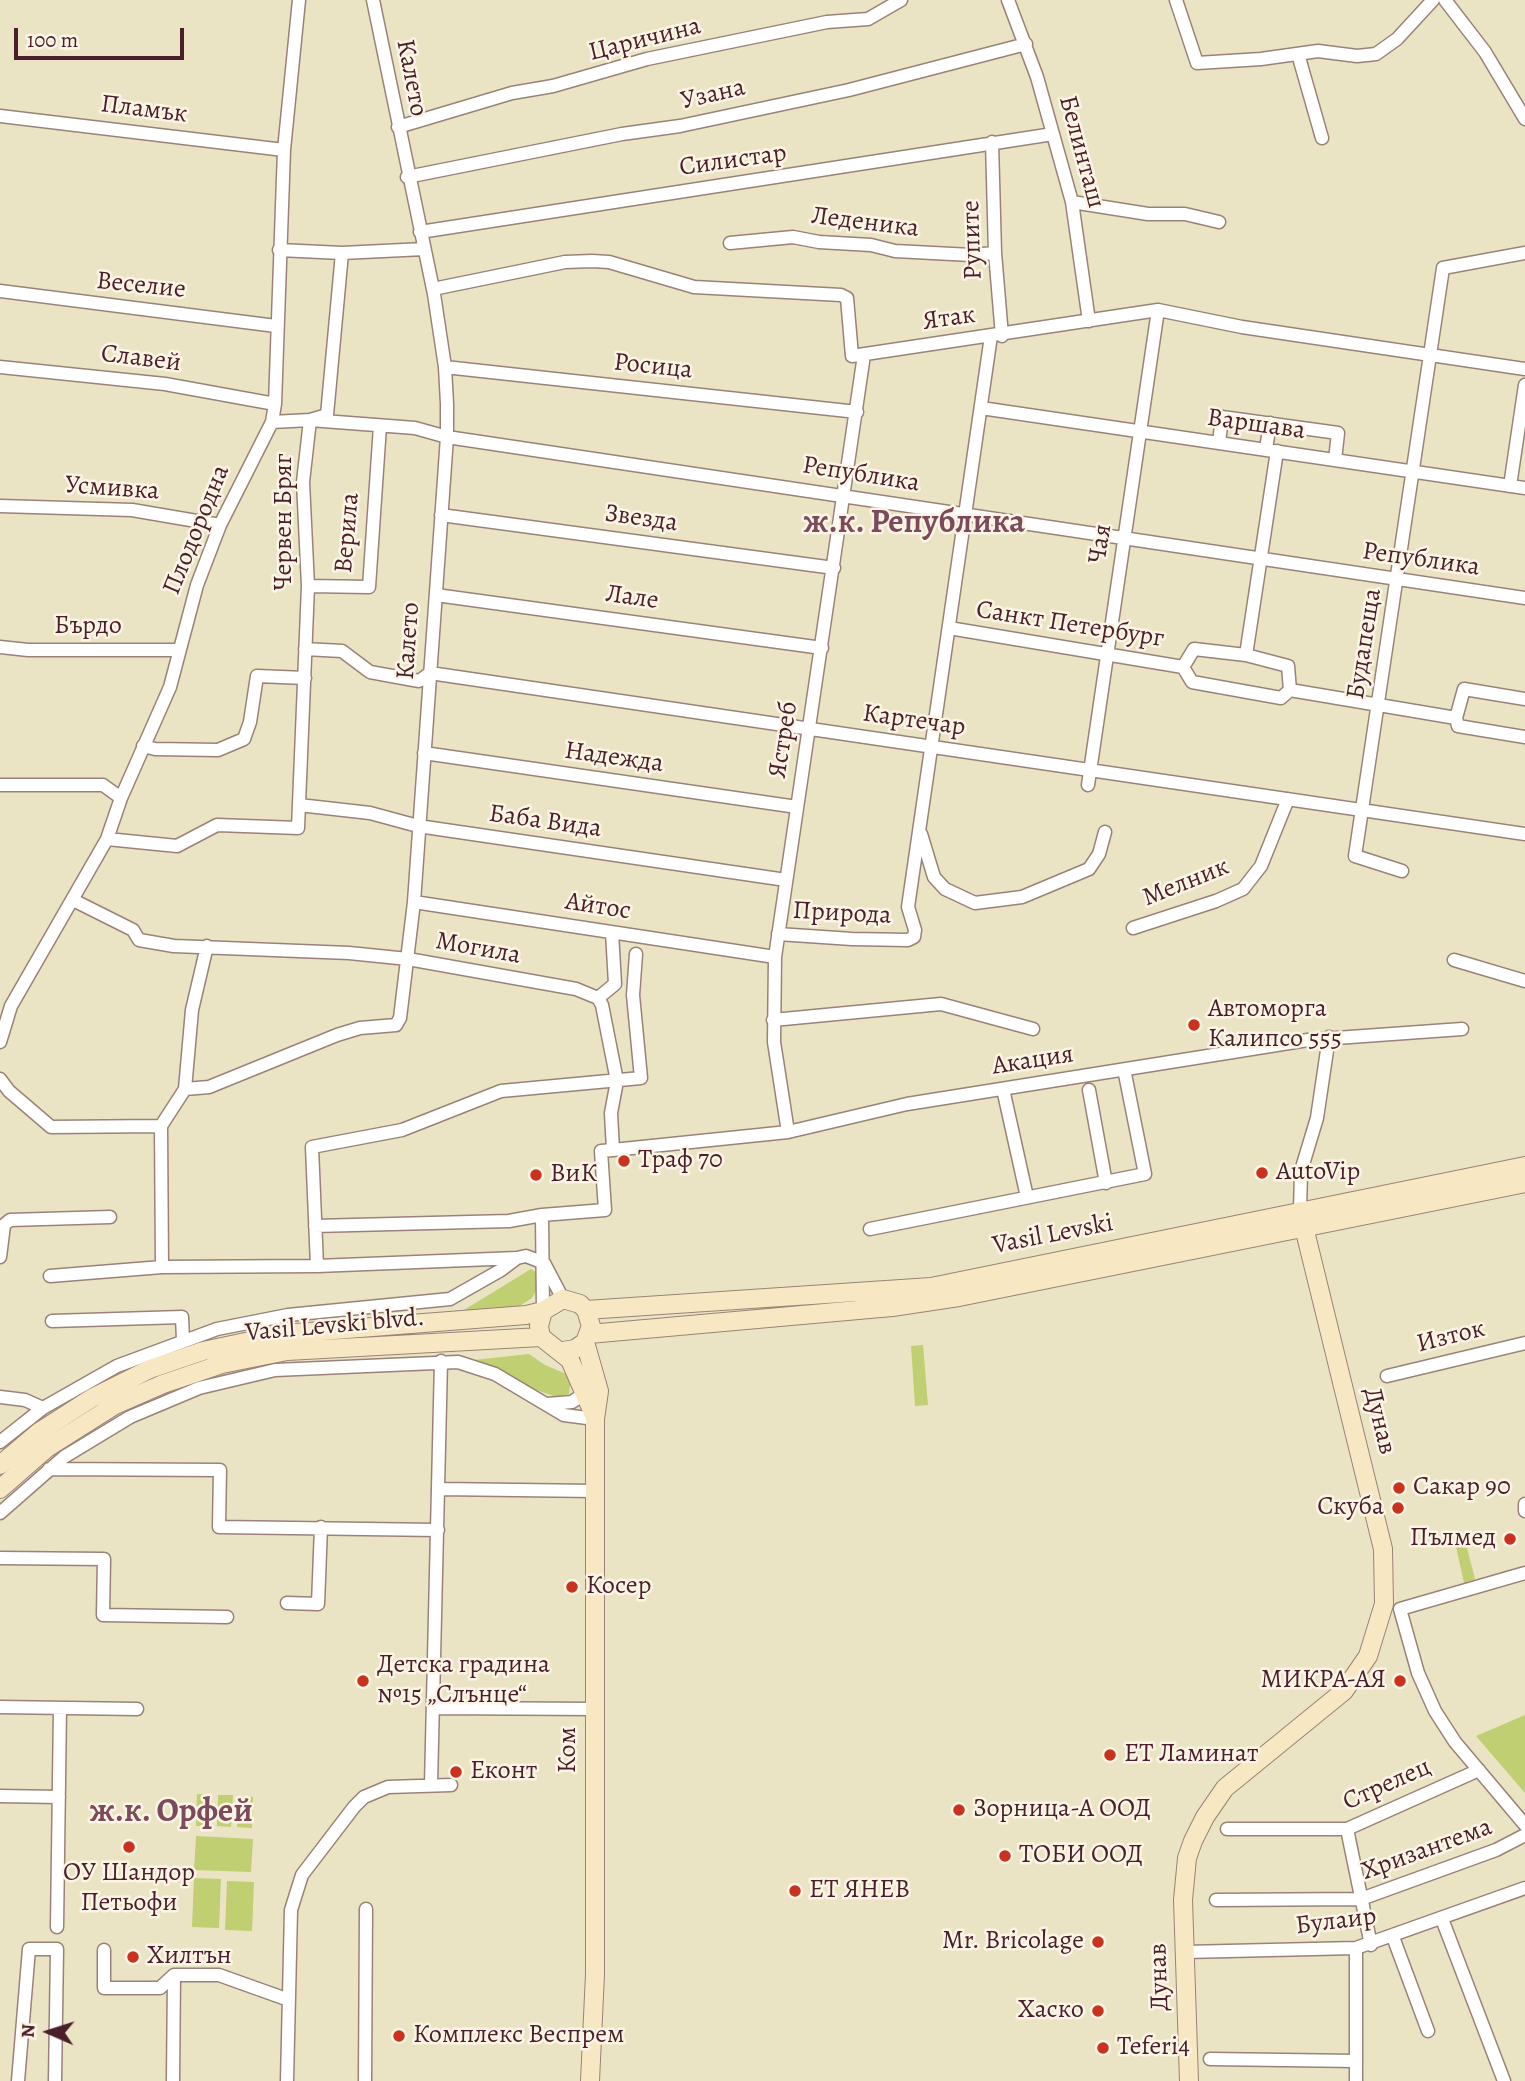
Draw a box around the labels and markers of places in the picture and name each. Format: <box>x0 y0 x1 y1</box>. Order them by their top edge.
place label: Автоморга Калипсо 555 <box>1208 994 1342 1056</box>
marker: Автоморга Калипсо 555 <box>1186 1017 1202 1033</box>
place label: Траф 70 <box>638 1145 723 1177</box>
marker: Траф 70 <box>616 1153 632 1169</box>
place label: AutoVip <box>1276 1157 1360 1189</box>
place label: ВиК <box>550 1159 597 1191</box>
marker: AutoVip <box>1254 1165 1270 1181</box>
marker: ВиК <box>528 1167 544 1183</box>
place label: Сакар 90 <box>1413 1472 1511 1504</box>
marker: Сакар 90 <box>1391 1480 1407 1496</box>
place label: Скуба <box>1317 1492 1384 1524</box>
marker: Скуба <box>1390 1500 1406 1516</box>
place label: Пълмед <box>1410 1523 1496 1555</box>
marker: Пълмед <box>1502 1531 1518 1547</box>
place label: Косер <box>586 1571 651 1603</box>
marker: Косер <box>564 1579 580 1595</box>
place label: Детска градина №15 „Слънце“ <box>377 1650 550 1712</box>
place label: МИКРА-АЯ <box>1261 1665 1386 1697</box>
marker: Детска градина №15 „Слънце“ <box>355 1673 371 1689</box>
marker: МИКРА-АЯ <box>1392 1673 1408 1689</box>
place label: ЕТ Ламинат <box>1124 1739 1258 1771</box>
marker: ЕТ Ламинат <box>1102 1747 1118 1763</box>
place label: Еконт <box>470 1756 537 1788</box>
marker: Еконт <box>448 1764 464 1780</box>
place label: Зорница-А ООД <box>973 1794 1151 1826</box>
marker: Зорница-А ООД <box>951 1802 967 1818</box>
marker: ОУ Шандор Петьофи <box>121 1839 137 1855</box>
place label: ТОБИ ООД <box>1019 1840 1143 1872</box>
marker: ТОБИ ООД <box>997 1848 1013 1864</box>
place label: ОУ Шандор Петьофи <box>63 1858 195 1920</box>
place label: ЕТ ЯНЕВ <box>809 1875 910 1907</box>
marker: ЕТ ЯНЕВ <box>787 1883 803 1899</box>
place label: Mr. Bricolage <box>942 1926 1084 1958</box>
marker: Mr. Bricolage <box>1090 1934 1106 1950</box>
place label: Хилтън <box>147 1941 232 1973</box>
marker: Хилтън <box>125 1949 141 1965</box>
place label: Хаско <box>1018 1995 1084 2027</box>
marker: Хаско <box>1090 2003 1106 2019</box>
place label: Комплекс Веспрем <box>413 2020 624 2052</box>
marker: Комплекс Веспрем <box>391 2028 407 2044</box>
place label: Teferi4 <box>1117 2032 1190 2064</box>
marker: Teferi4 <box>1095 2040 1111 2056</box>

